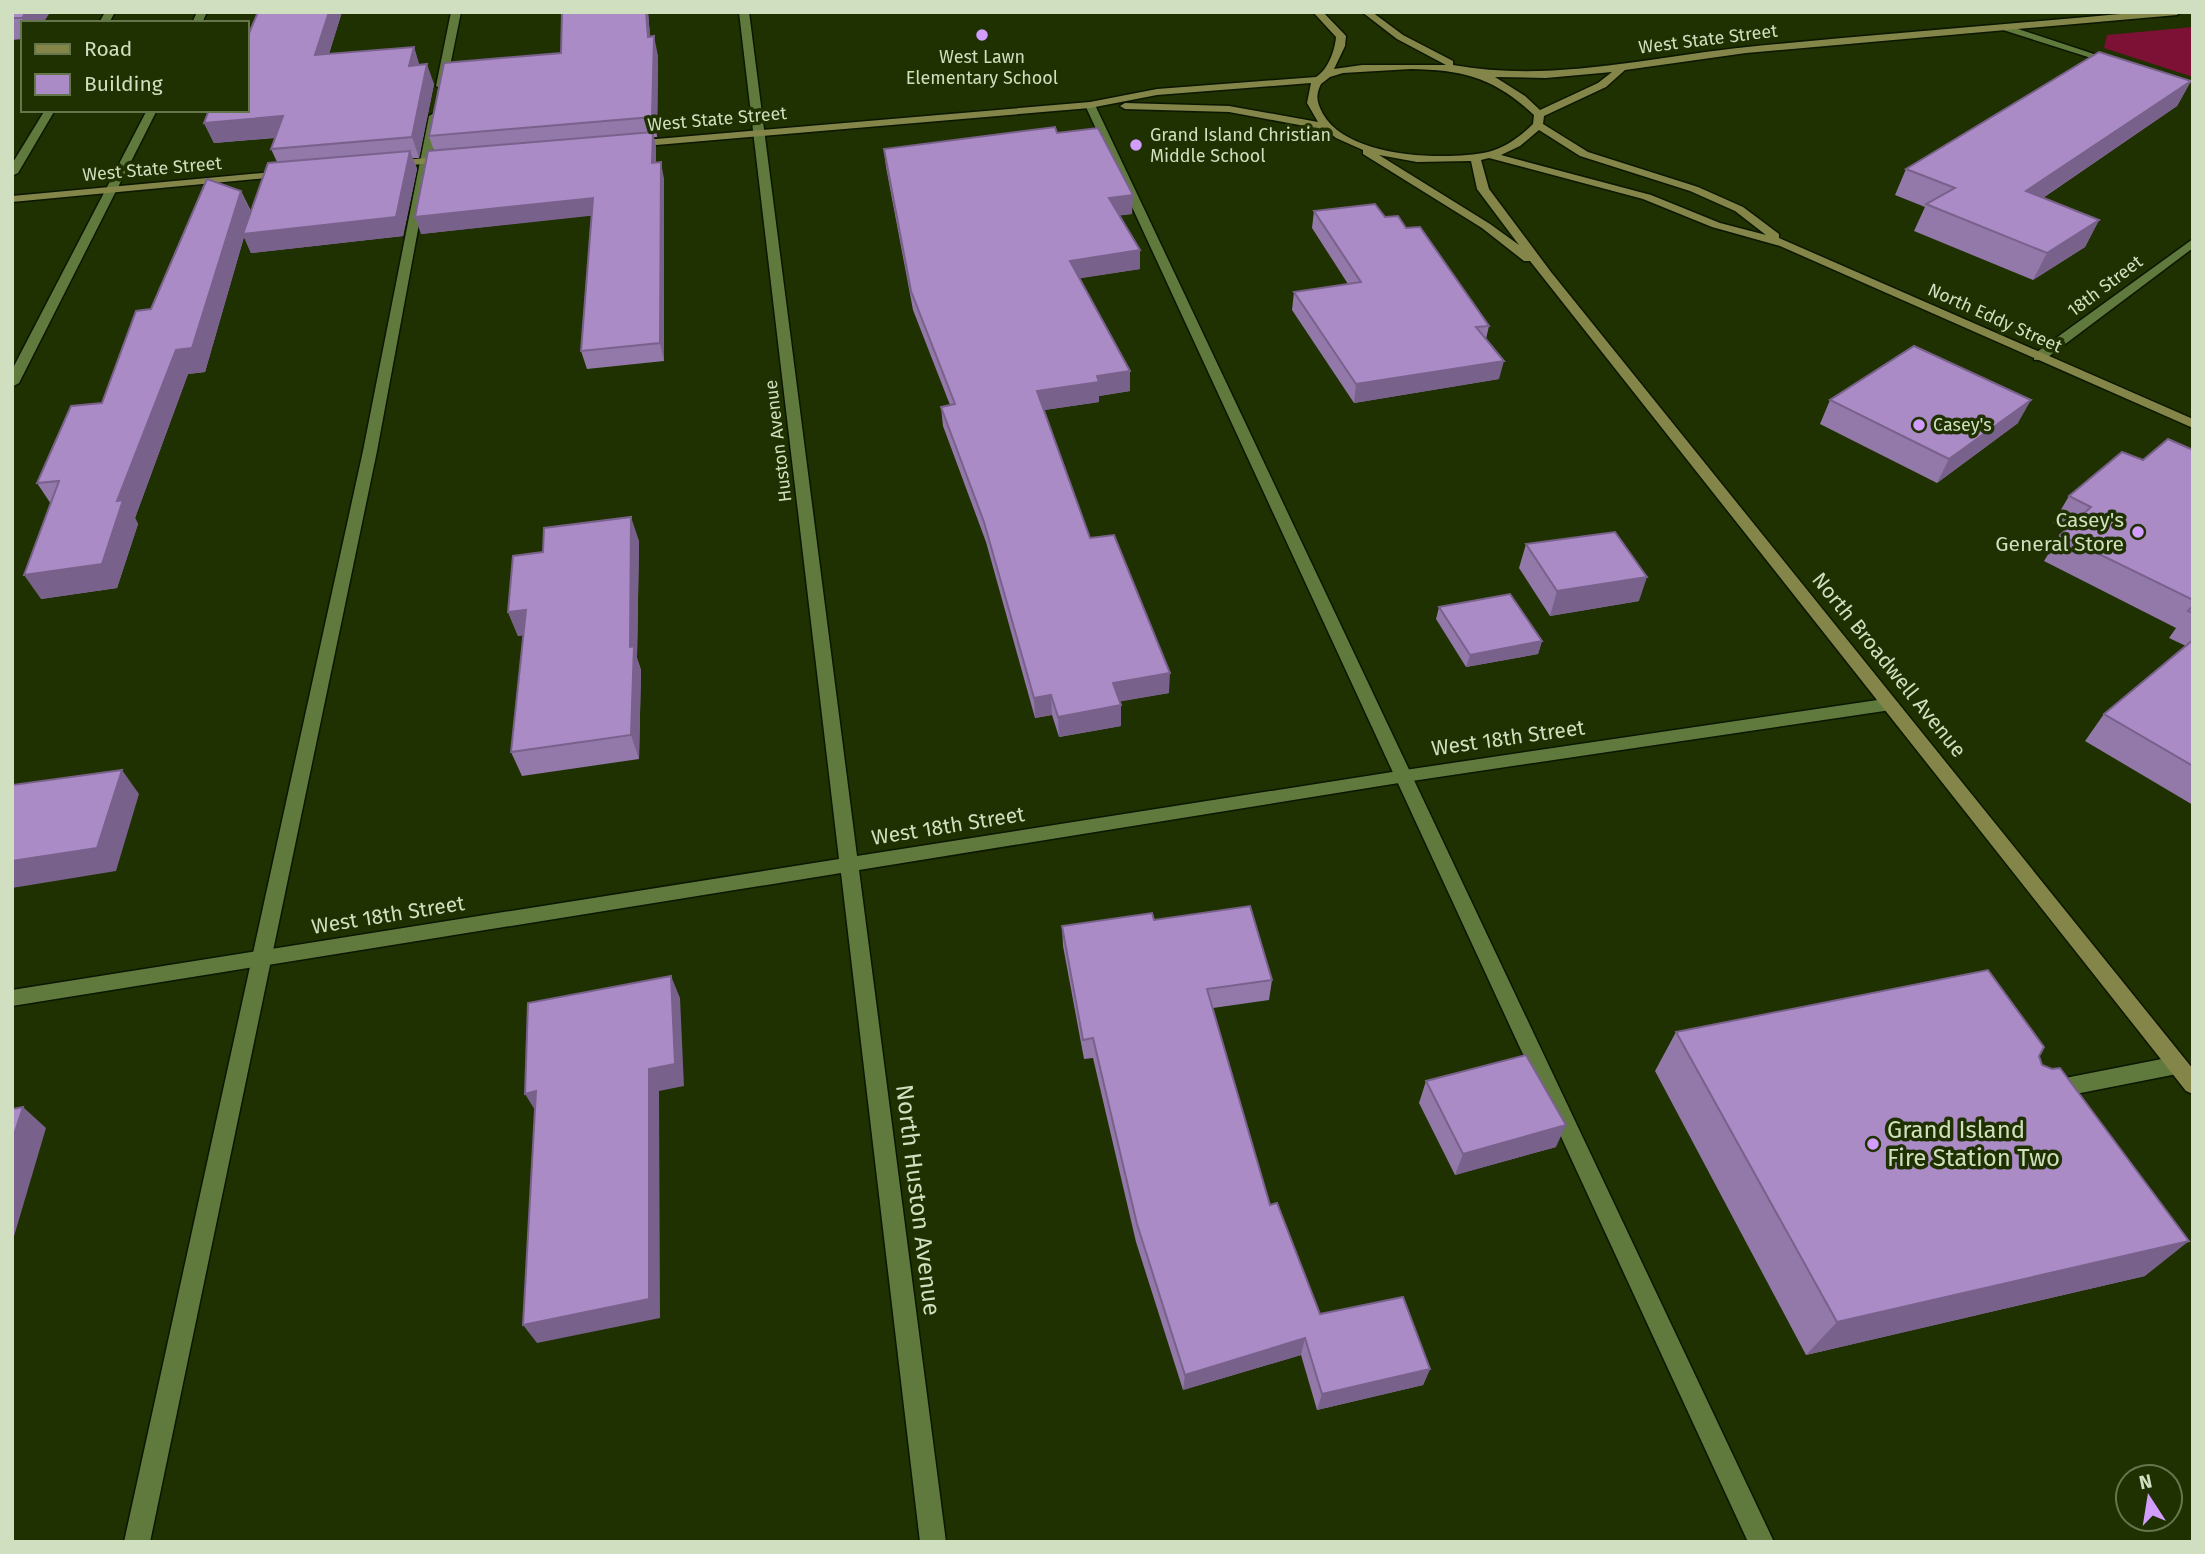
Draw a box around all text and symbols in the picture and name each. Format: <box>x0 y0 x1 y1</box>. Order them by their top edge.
street label: West State Street <box>1637 20 1779 58</box>
legend <box>21 21 248 112</box>
marker: West Lawn Elementary School <box>974 27 990 43</box>
text: Road <box>84 36 132 62</box>
place label: West Lawn Elementary School <box>906 46 1058 89</box>
text: Building <box>84 71 163 97</box>
street label: West State Street <box>646 102 788 136</box>
place label: Grand Island Christian Middle School <box>1150 124 1331 167</box>
marker: Grand Island Christian Middle School <box>1128 137 1144 153</box>
street label: West State Street <box>81 152 223 186</box>
street label: 18th Street <box>2063 250 2147 321</box>
street label: North Eddy Street <box>1924 278 2066 358</box>
street label: Huston Avenue <box>760 379 796 503</box>
place label: Casey's <box>1933 414 1992 436</box>
marker: Casey's <box>1911 417 1927 433</box>
place label: Casey's General Store <box>1995 507 2124 557</box>
marker: Casey's General Store <box>2130 524 2146 540</box>
street label: North Broadwell Avenue <box>1806 567 1972 763</box>
street label: West 18th Street <box>1430 714 1587 762</box>
street label: West 18th Street <box>870 801 1027 851</box>
street label: West 18th Street <box>310 890 467 940</box>
street label: North Huston Avenue <box>890 1083 946 1317</box>
place label: Grand Island Fire Station Two <box>1887 1116 2060 1172</box>
marker: Grand Island Fire Station Two <box>1865 1136 1881 1152</box>
north arrow <box>2114 1463 2184 1533</box>
text: N <box>2137 1469 2154 1494</box>

